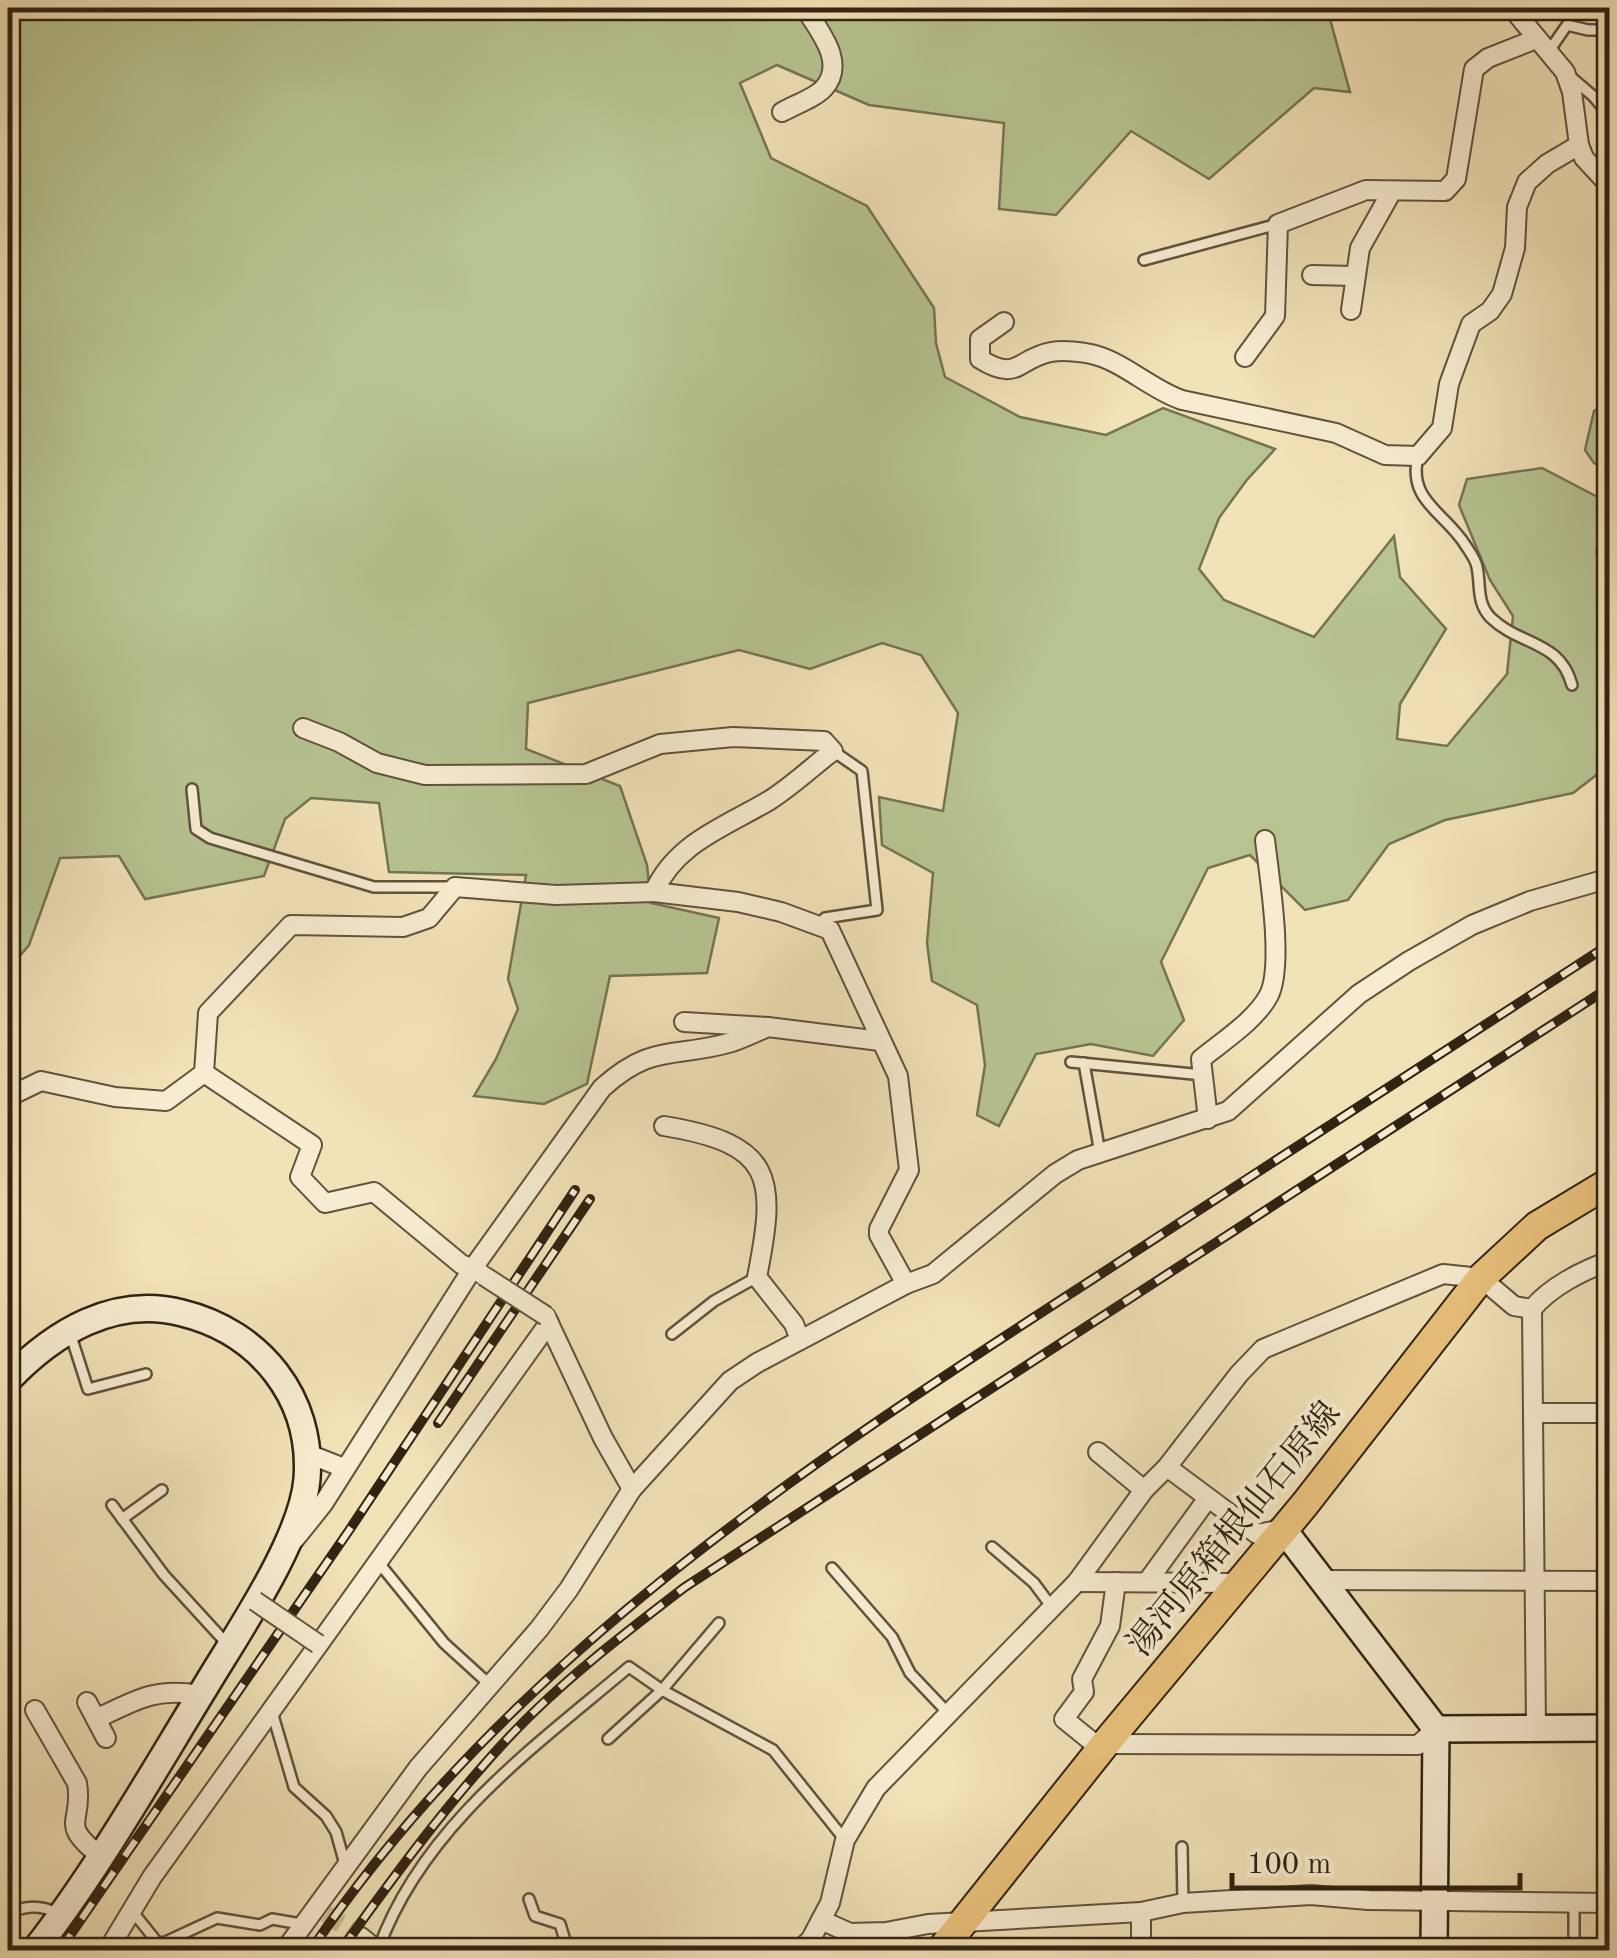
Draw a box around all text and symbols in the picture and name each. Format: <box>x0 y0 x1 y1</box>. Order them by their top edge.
street label: 湯河原箱根仙石原線 <box>1120 1394 1348 1663</box>
scale bar <box>1232 1828 1520 1890</box>
text: 100 m <box>1247 1850 1331 1880</box>

